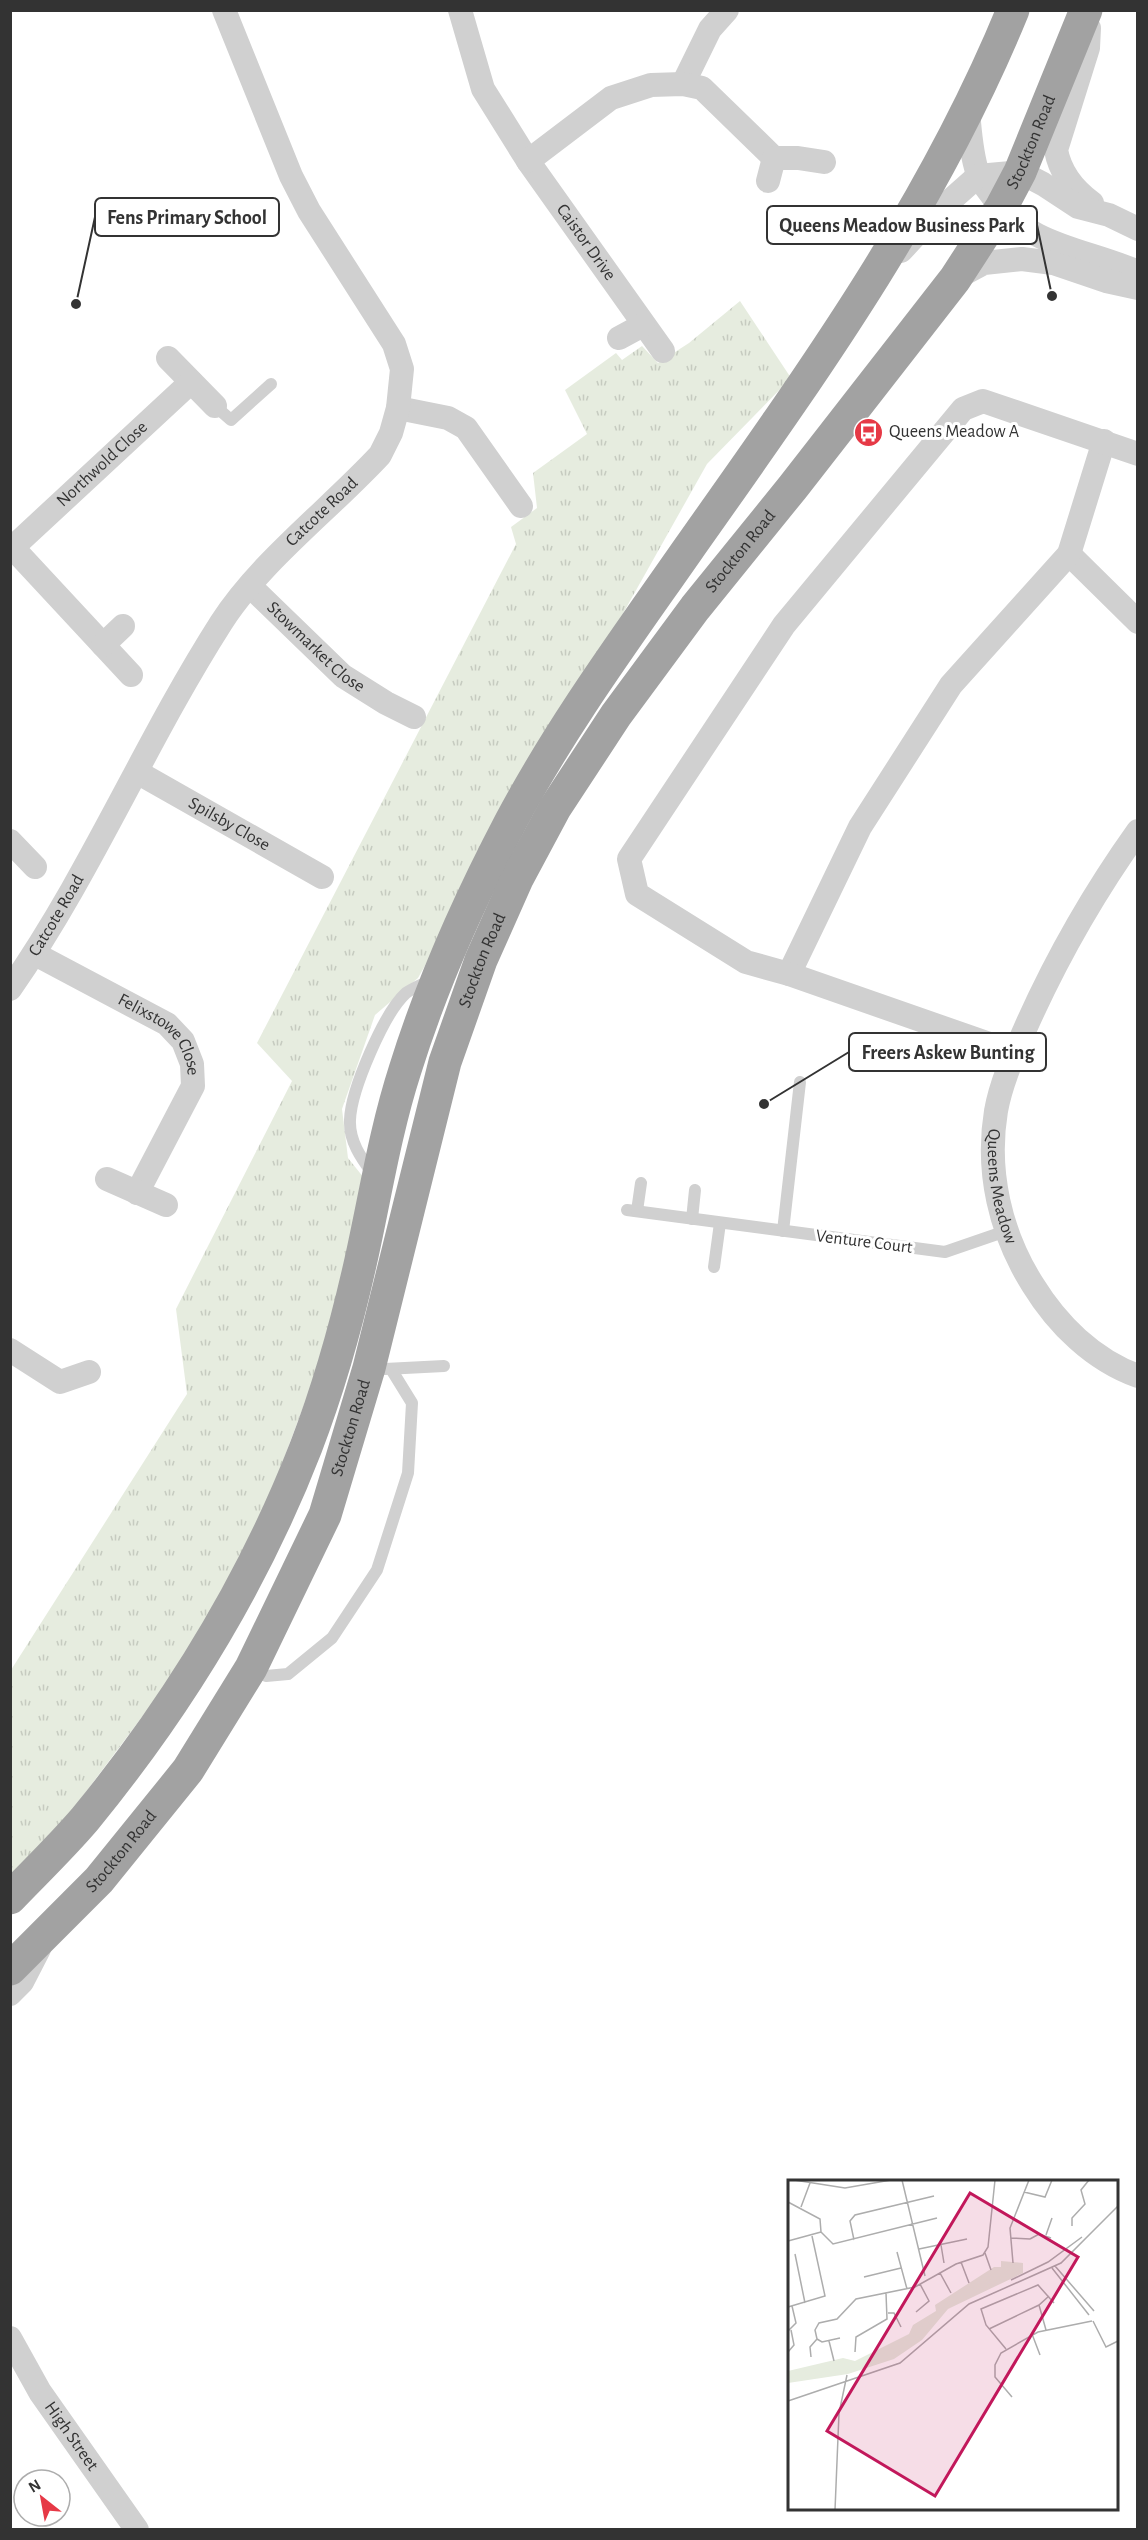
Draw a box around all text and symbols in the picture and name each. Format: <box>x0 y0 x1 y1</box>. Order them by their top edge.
street label: Stockton Road <box>1003 93 1059 192</box>
callout: Fens Primary School <box>95 198 279 236</box>
street label: Caistor Drive <box>553 201 619 284</box>
callout: Queens Meadow Business Park <box>767 206 1037 244</box>
text: Fens Primary School <box>107 208 267 228</box>
text: Queens Meadow Business Park <box>779 216 1025 237</box>
bus stop icon: Queens Meadow A <box>852 416 884 448</box>
street label: Northwold Close <box>54 418 151 510</box>
place label: Queens Meadow A <box>889 423 1020 441</box>
street label: Catcote Road <box>283 474 361 550</box>
street label: Stockton Road <box>702 507 779 596</box>
street label: Stowmarket Close <box>263 598 368 696</box>
street label: Spilsby Close <box>185 794 273 854</box>
street label: Catcote Road <box>25 872 88 960</box>
street label: Stockton Road <box>456 911 510 1010</box>
street label: Felixstowe Close <box>115 991 202 1076</box>
callout: Freers Askew Bunting <box>849 1033 1046 1071</box>
text: Freers Askew Bunting <box>862 1043 1035 1063</box>
street label: Queens Meadow <box>984 1128 1020 1247</box>
street label: Venture Court <box>815 1227 914 1257</box>
street label: Stockton Road <box>328 1377 374 1479</box>
street label: Stockton Road <box>83 1807 160 1896</box>
inset map <box>788 2180 1118 2510</box>
street label: High Street <box>41 2398 102 2475</box>
north arrow <box>12 2468 72 2528</box>
text: N <box>26 2476 44 2496</box>

